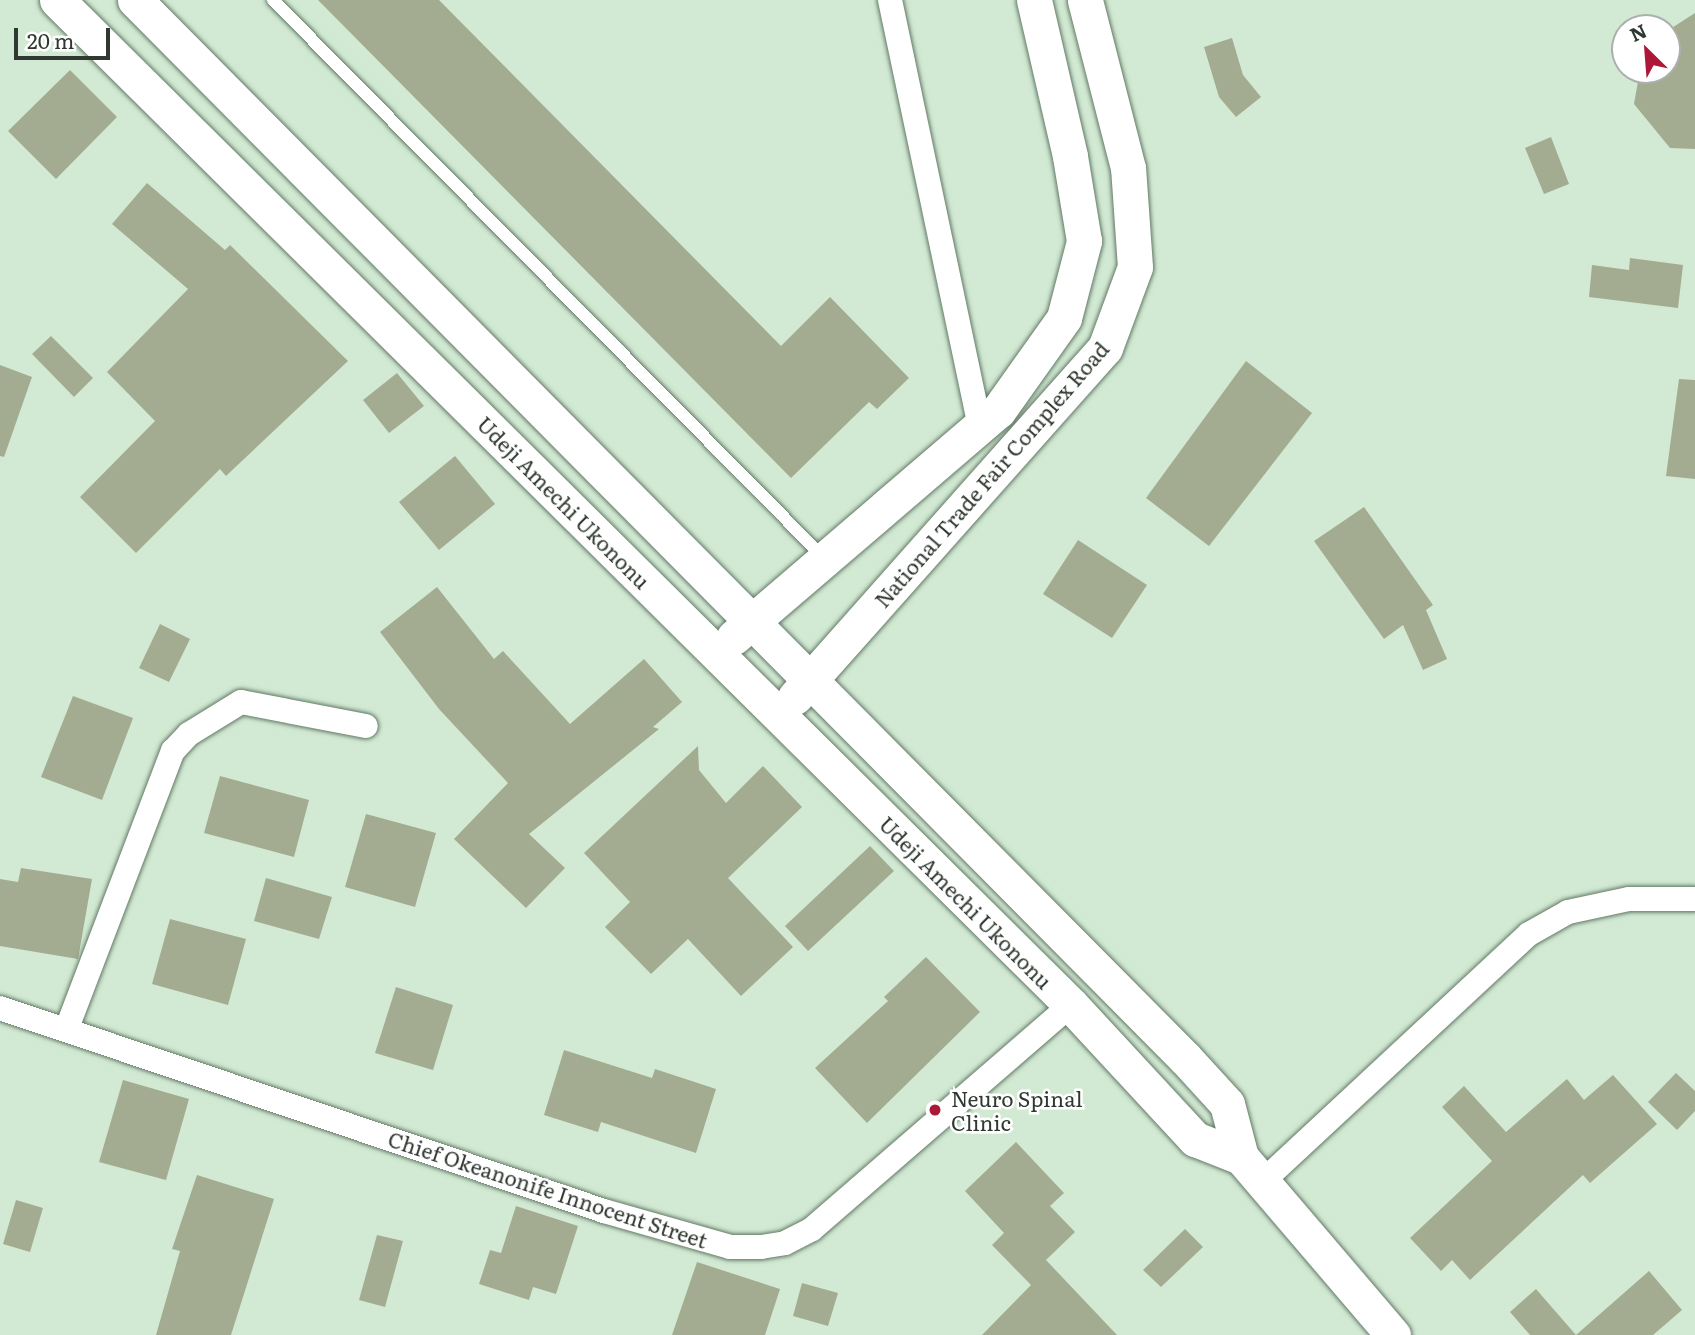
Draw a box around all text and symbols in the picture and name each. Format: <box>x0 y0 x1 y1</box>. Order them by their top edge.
scale bar <box>18 14 114 58</box>
north arrow <box>1611 14 1681 84</box>
text: N <box>1625 16 1651 48</box>
text: 20 m <box>27 24 74 55</box>
street label: National Trade Fair Complex Road <box>869 336 1113 612</box>
street label: Udeji Amechi Ukononu <box>473 411 655 593</box>
street label: Udeji Amechi Ukononu <box>875 811 1057 993</box>
place label: Neuro Spinal Clinic <box>951 1085 1083 1135</box>
marker: Neuro Spinal Clinic <box>925 1100 945 1120</box>
street label: Chief Okeanonife Innocent Street <box>385 1125 711 1253</box>

